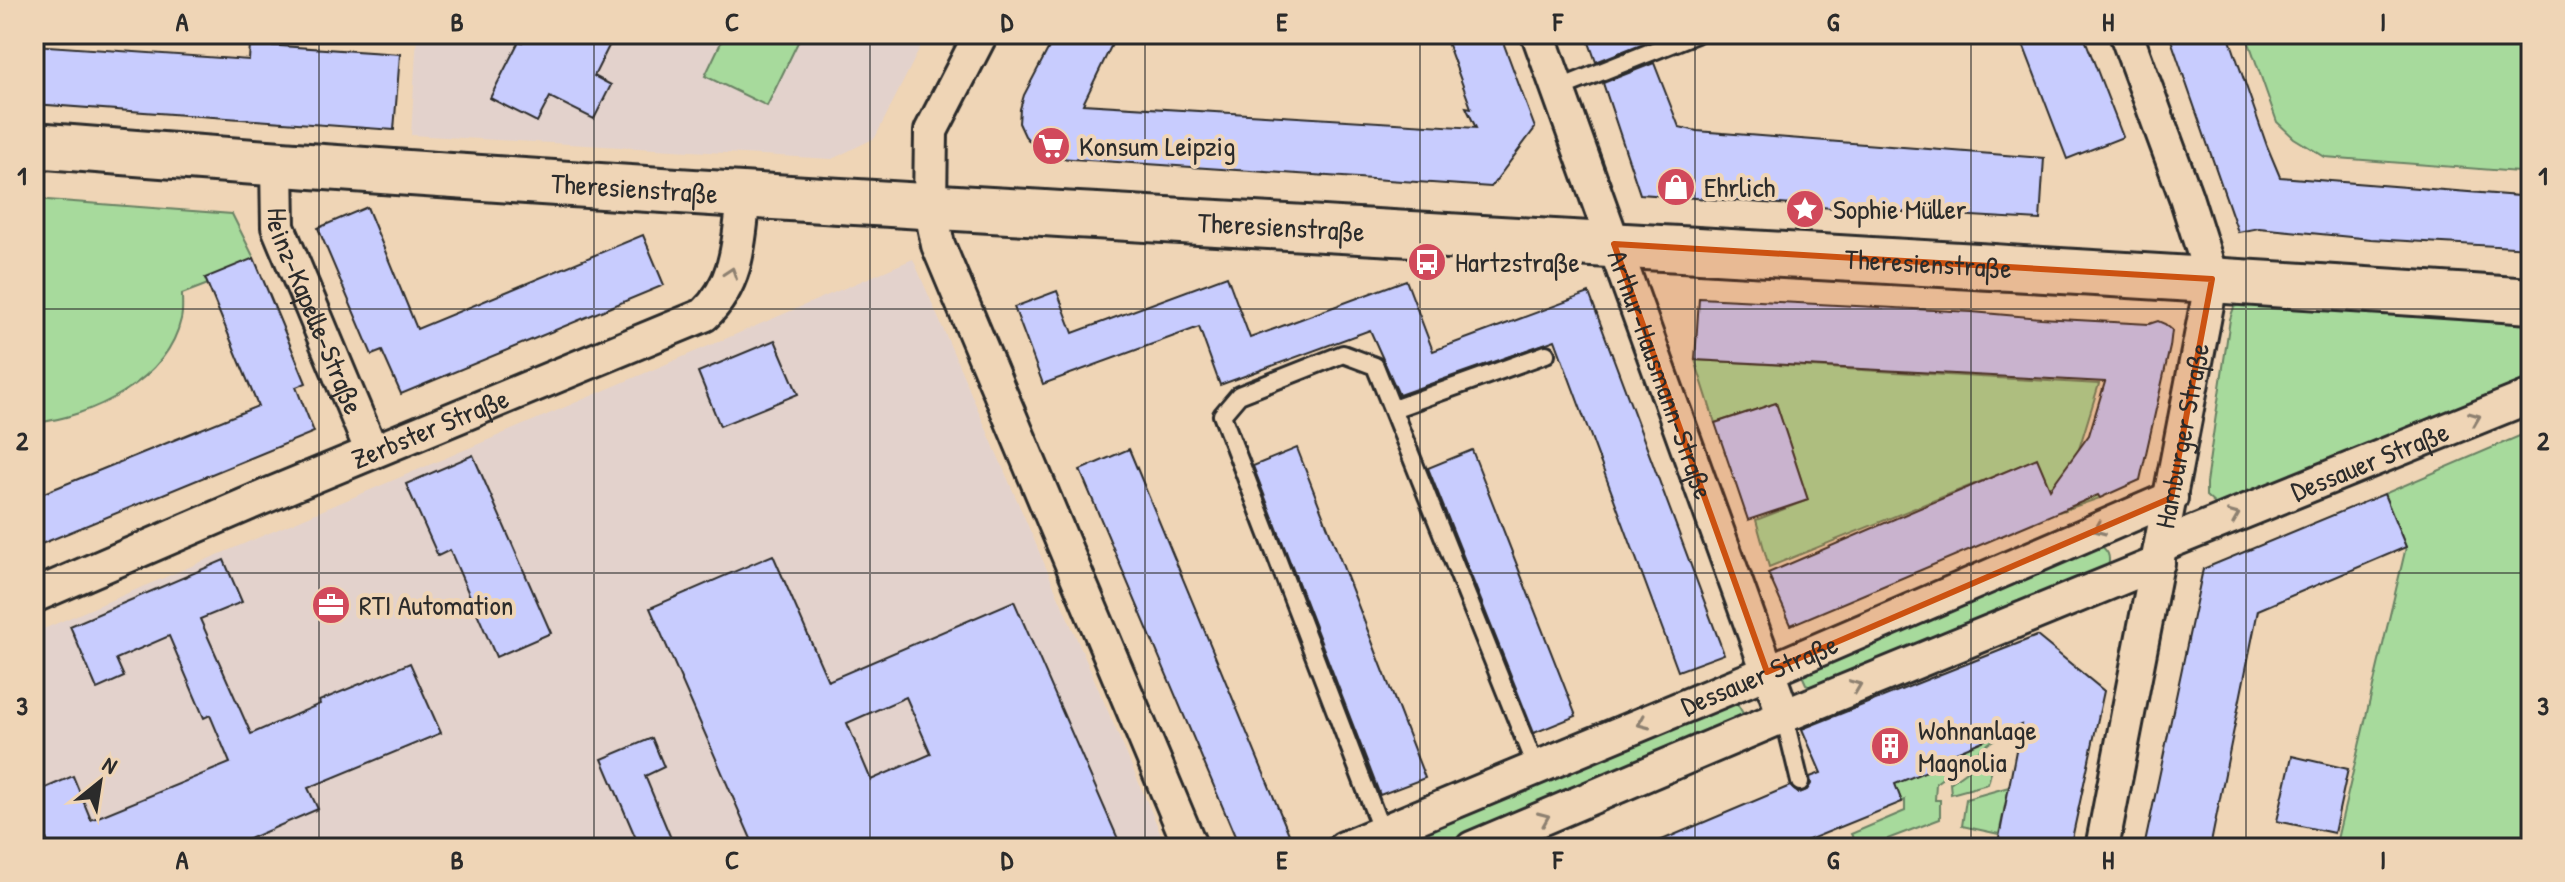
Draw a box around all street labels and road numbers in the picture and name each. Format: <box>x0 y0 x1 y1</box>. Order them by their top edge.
street label: Theresienstraße <box>550 164 719 212</box>
street label: Theresienstraße <box>1197 203 1366 250</box>
street label: Heinz-Kapelle-Straße <box>259 208 373 420</box>
street label: Theresienstraße <box>1844 239 2013 287</box>
street label: Arthur-Hausmann-Straße <box>1598 245 1723 504</box>
street label: Hamburger Straße <box>2145 340 2218 531</box>
street label: Zerbster Straße <box>346 379 514 478</box>
street label: Dessauer Straße <box>2285 412 2454 510</box>
street label: Dessauer Straße <box>1675 625 1844 725</box>

